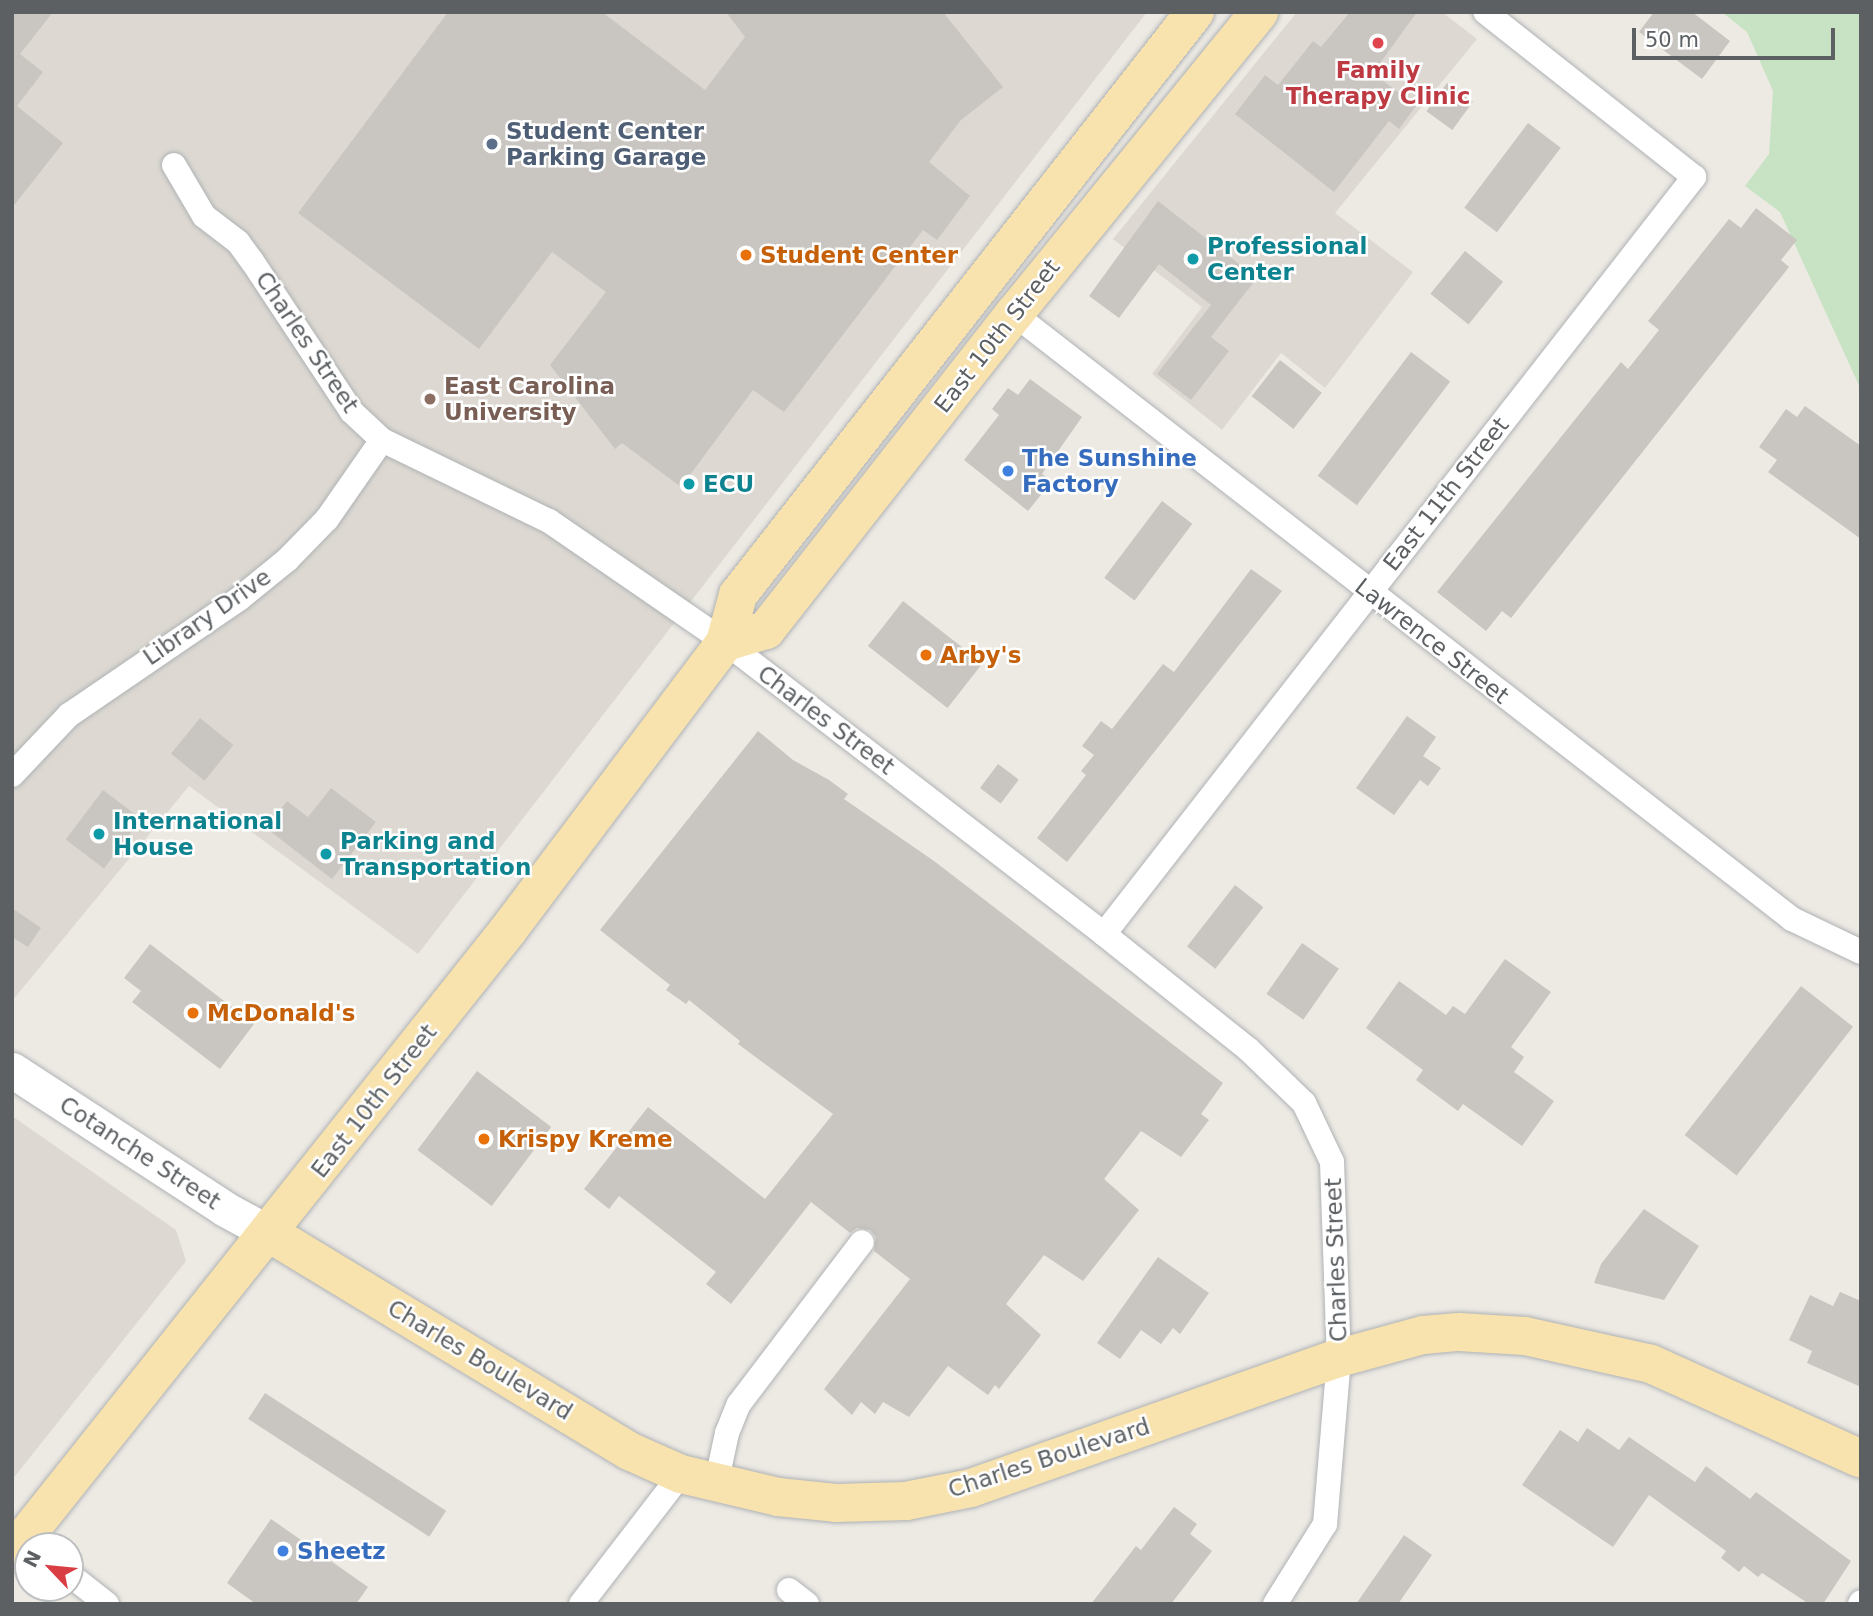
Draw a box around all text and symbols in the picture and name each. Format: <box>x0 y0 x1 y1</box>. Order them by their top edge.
scale bar <box>1635 14 1838 58</box>
text: 50 m <box>1645 28 1699 52</box>
marker: Family Therapy Clinic <box>1368 33 1388 53</box>
place label: Family Therapy Clinic <box>1286 56 1470 110</box>
place label: Student Center Parking Garage <box>506 117 706 171</box>
marker: Student Center Parking Garage <box>484 136 500 152</box>
place label: Professional Center <box>1207 232 1367 286</box>
place label: Student Center <box>760 241 958 269</box>
marker: Student Center <box>738 247 754 263</box>
marker: Professional Center <box>1185 251 1201 267</box>
street label: East 10th Street <box>929 254 1065 418</box>
street label: Charles Street <box>250 266 364 418</box>
place label: East Carolina University <box>444 372 615 426</box>
marker: East Carolina University <box>422 391 438 407</box>
street label: East 11th Street <box>1378 412 1514 576</box>
place label: The Sunshine Factory <box>1022 444 1197 498</box>
marker: The Sunshine Factory <box>1000 463 1016 479</box>
place label: ECU <box>703 470 754 498</box>
marker: ECU <box>681 476 697 492</box>
street label: Library Drive <box>138 563 276 671</box>
street label: Lawrence Street <box>1350 572 1514 710</box>
place label: Arby's <box>940 641 1021 669</box>
marker: Arby's <box>918 647 934 663</box>
street label: Charles Street <box>752 660 900 780</box>
place label: International House <box>113 807 282 861</box>
marker: International House <box>91 826 107 842</box>
place label: Parking and Transportation <box>340 827 531 881</box>
marker: Parking and Transportation <box>318 846 334 862</box>
place label: McDonald's <box>207 999 355 1027</box>
marker: McDonald's <box>185 1005 201 1021</box>
street label: East 10th Street <box>306 1019 442 1183</box>
street label: Cotanche Street <box>54 1091 226 1215</box>
place label: Krispy Kreme <box>498 1125 673 1153</box>
marker: Krispy Kreme <box>476 1131 492 1147</box>
street label: Charles Street <box>1319 1178 1353 1342</box>
street label: Charles Boulevard <box>383 1294 577 1426</box>
street label: Charles Boulevard <box>945 1412 1153 1504</box>
north arrow <box>14 1532 84 1602</box>
place label: Sheetz <box>297 1537 386 1565</box>
marker: Sheetz <box>275 1543 291 1559</box>
text: N <box>19 1547 45 1571</box>

